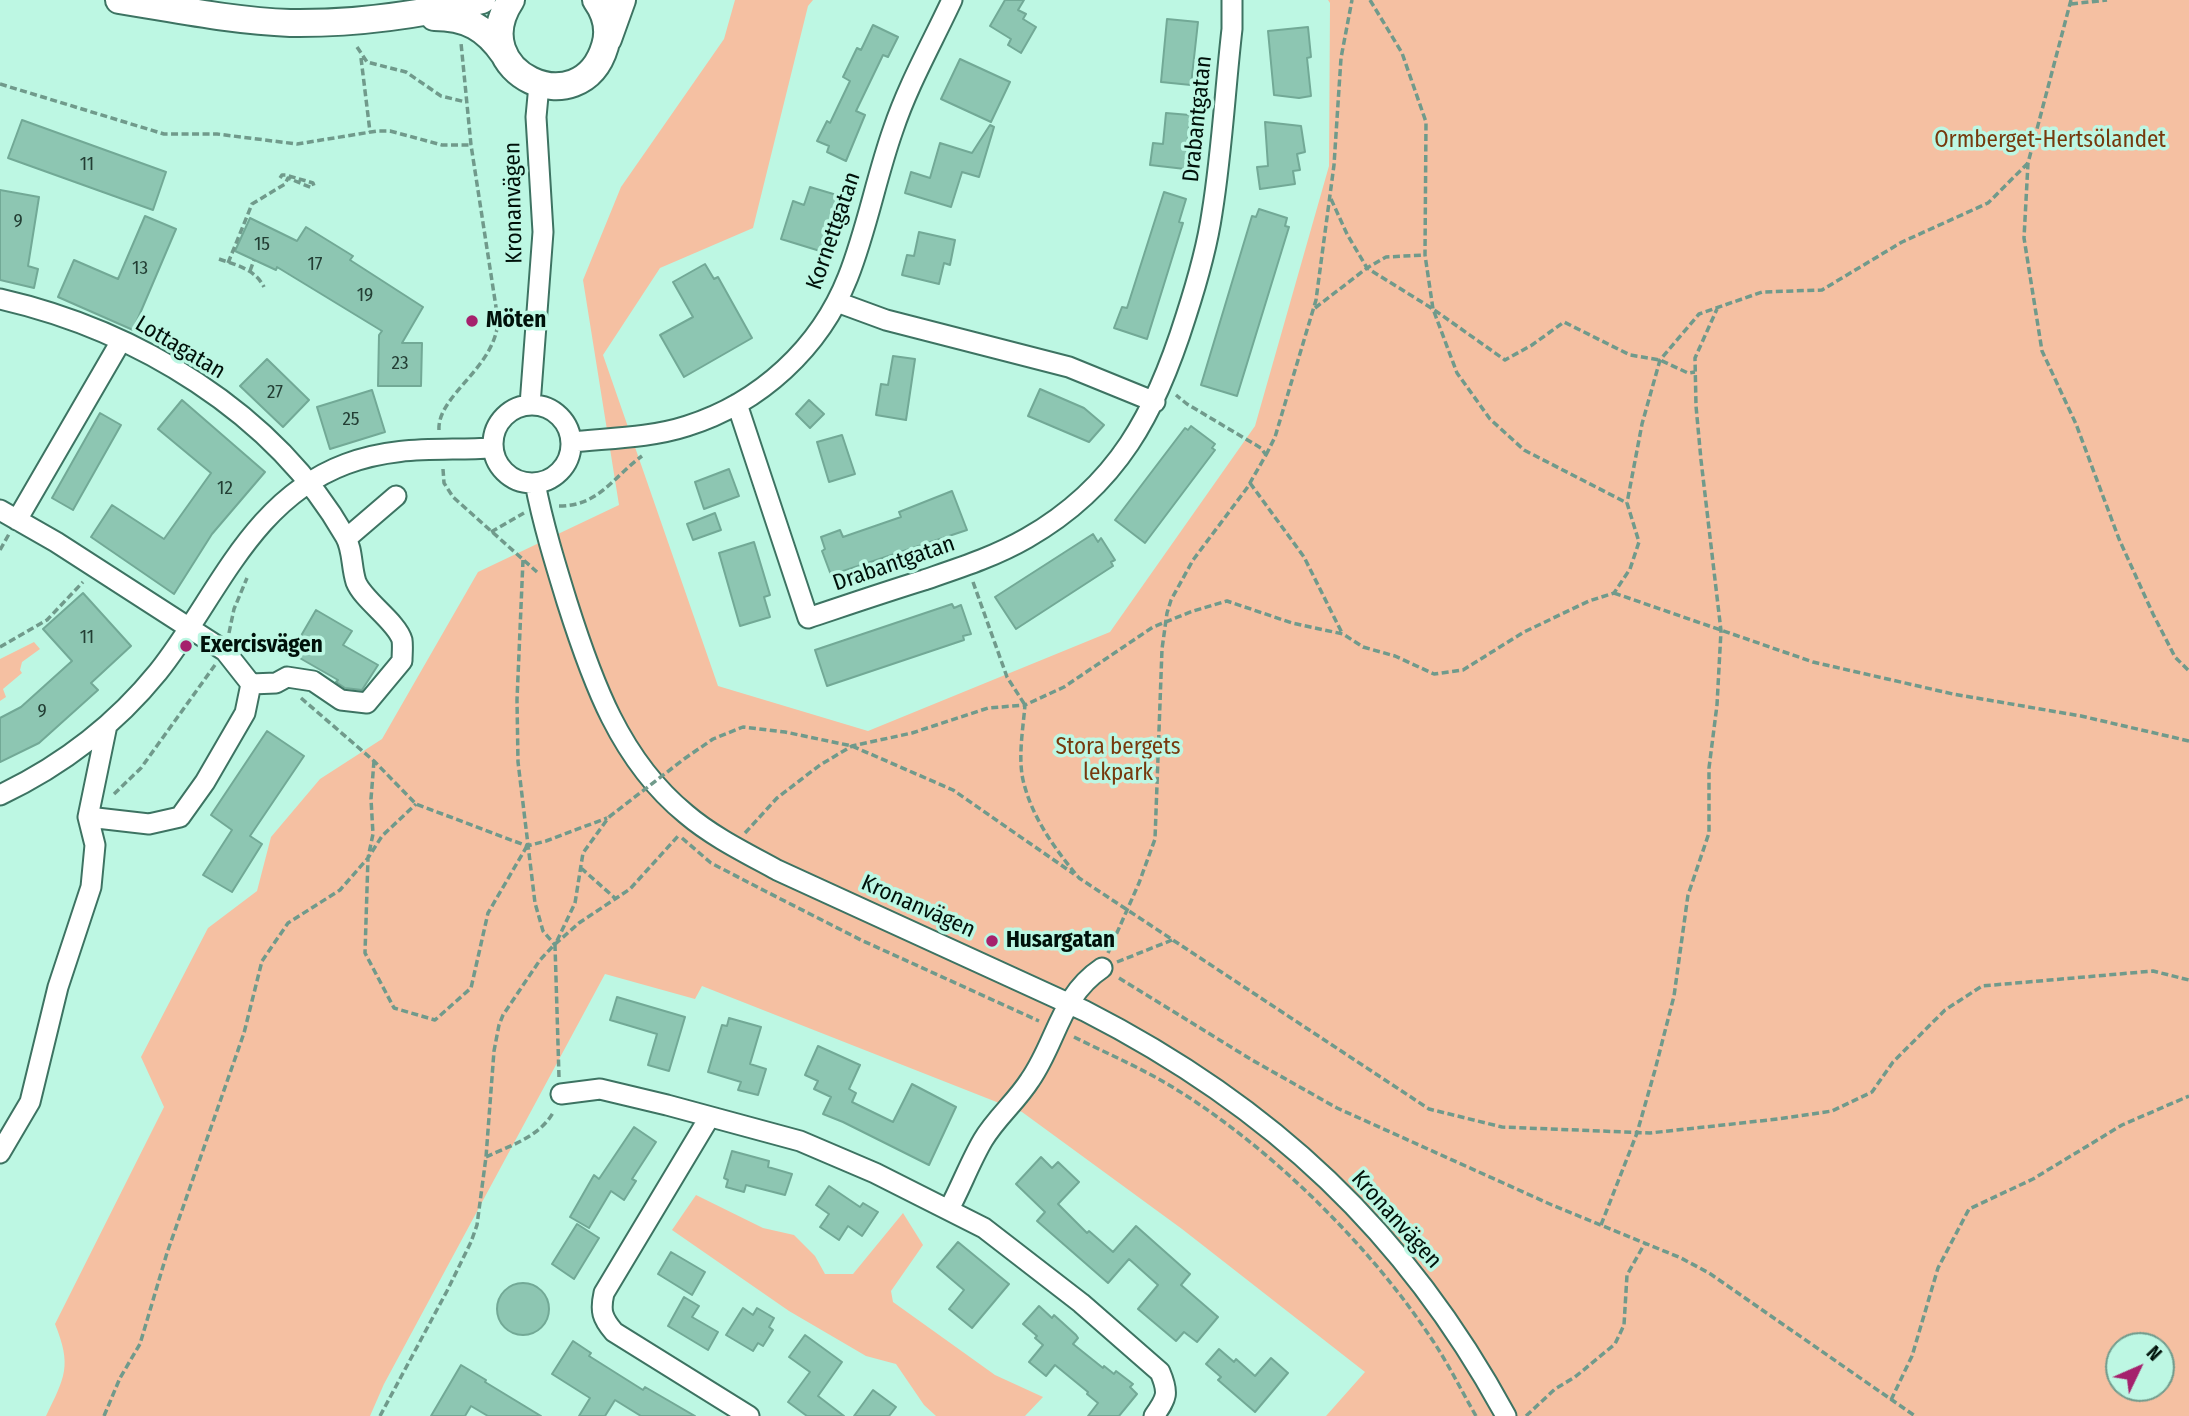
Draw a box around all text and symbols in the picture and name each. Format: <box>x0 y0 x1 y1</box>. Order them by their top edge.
street label: Drabantgatan <box>1178 54 1218 184</box>
park label: Ormberget-Hertsölandet <box>1934 127 2166 155</box>
street label: Kronanvägen <box>499 142 529 264</box>
house number: 11 <box>80 154 94 176</box>
street label: Kornettgatan <box>801 169 867 293</box>
house number: 9 <box>13 211 23 233</box>
house number: 15 <box>254 234 270 256</box>
house number: 17 <box>307 254 323 276</box>
house number: 13 <box>132 258 148 280</box>
house number: 19 <box>357 285 373 307</box>
place label: Möten <box>486 307 546 335</box>
street label: Lottagatan <box>130 310 230 386</box>
marker: Möten <box>464 313 480 329</box>
house number: 23 <box>392 353 408 375</box>
house number: 27 <box>267 382 283 404</box>
house number: 25 <box>342 409 360 431</box>
house number: 12 <box>217 478 233 500</box>
street label: Drabantgatan <box>829 530 959 598</box>
house number: 11 <box>80 627 94 649</box>
place label: Exercisvägen <box>200 632 323 660</box>
marker: Exercisvägen <box>178 638 194 654</box>
house number: 9 <box>37 701 47 723</box>
park label: Stora bergets lekpark <box>1055 734 1181 788</box>
street label: Kronanvägen <box>857 870 979 944</box>
place label: Husargatan <box>1006 927 1115 955</box>
marker: Husargatan <box>984 933 1000 949</box>
street label: Kronanvägen <box>1345 1165 1447 1275</box>
north arrow <box>2105 1332 2175 1402</box>
text: N <box>2142 1341 2166 1366</box>

